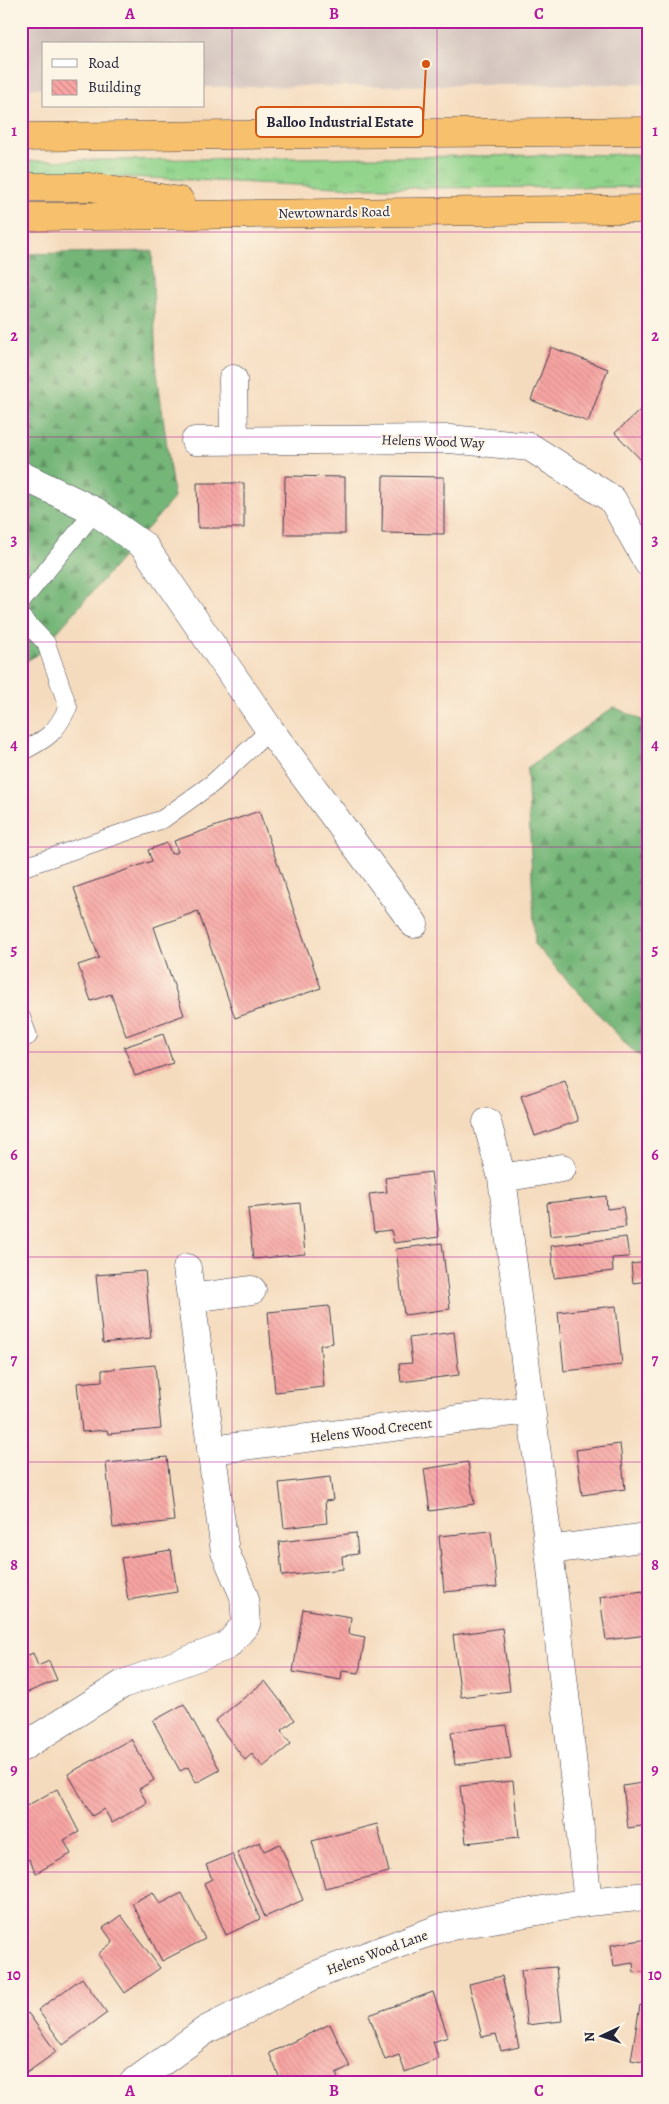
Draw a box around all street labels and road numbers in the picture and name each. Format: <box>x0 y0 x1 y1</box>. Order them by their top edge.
street label: Newtownards Road <box>278 202 390 223</box>
street label: Helens Wood Way <box>381 430 486 453</box>
street label: Helens Wood Crecent <box>309 1414 434 1447</box>
street label: Helens Wood Lane <box>324 1925 430 1980</box>

